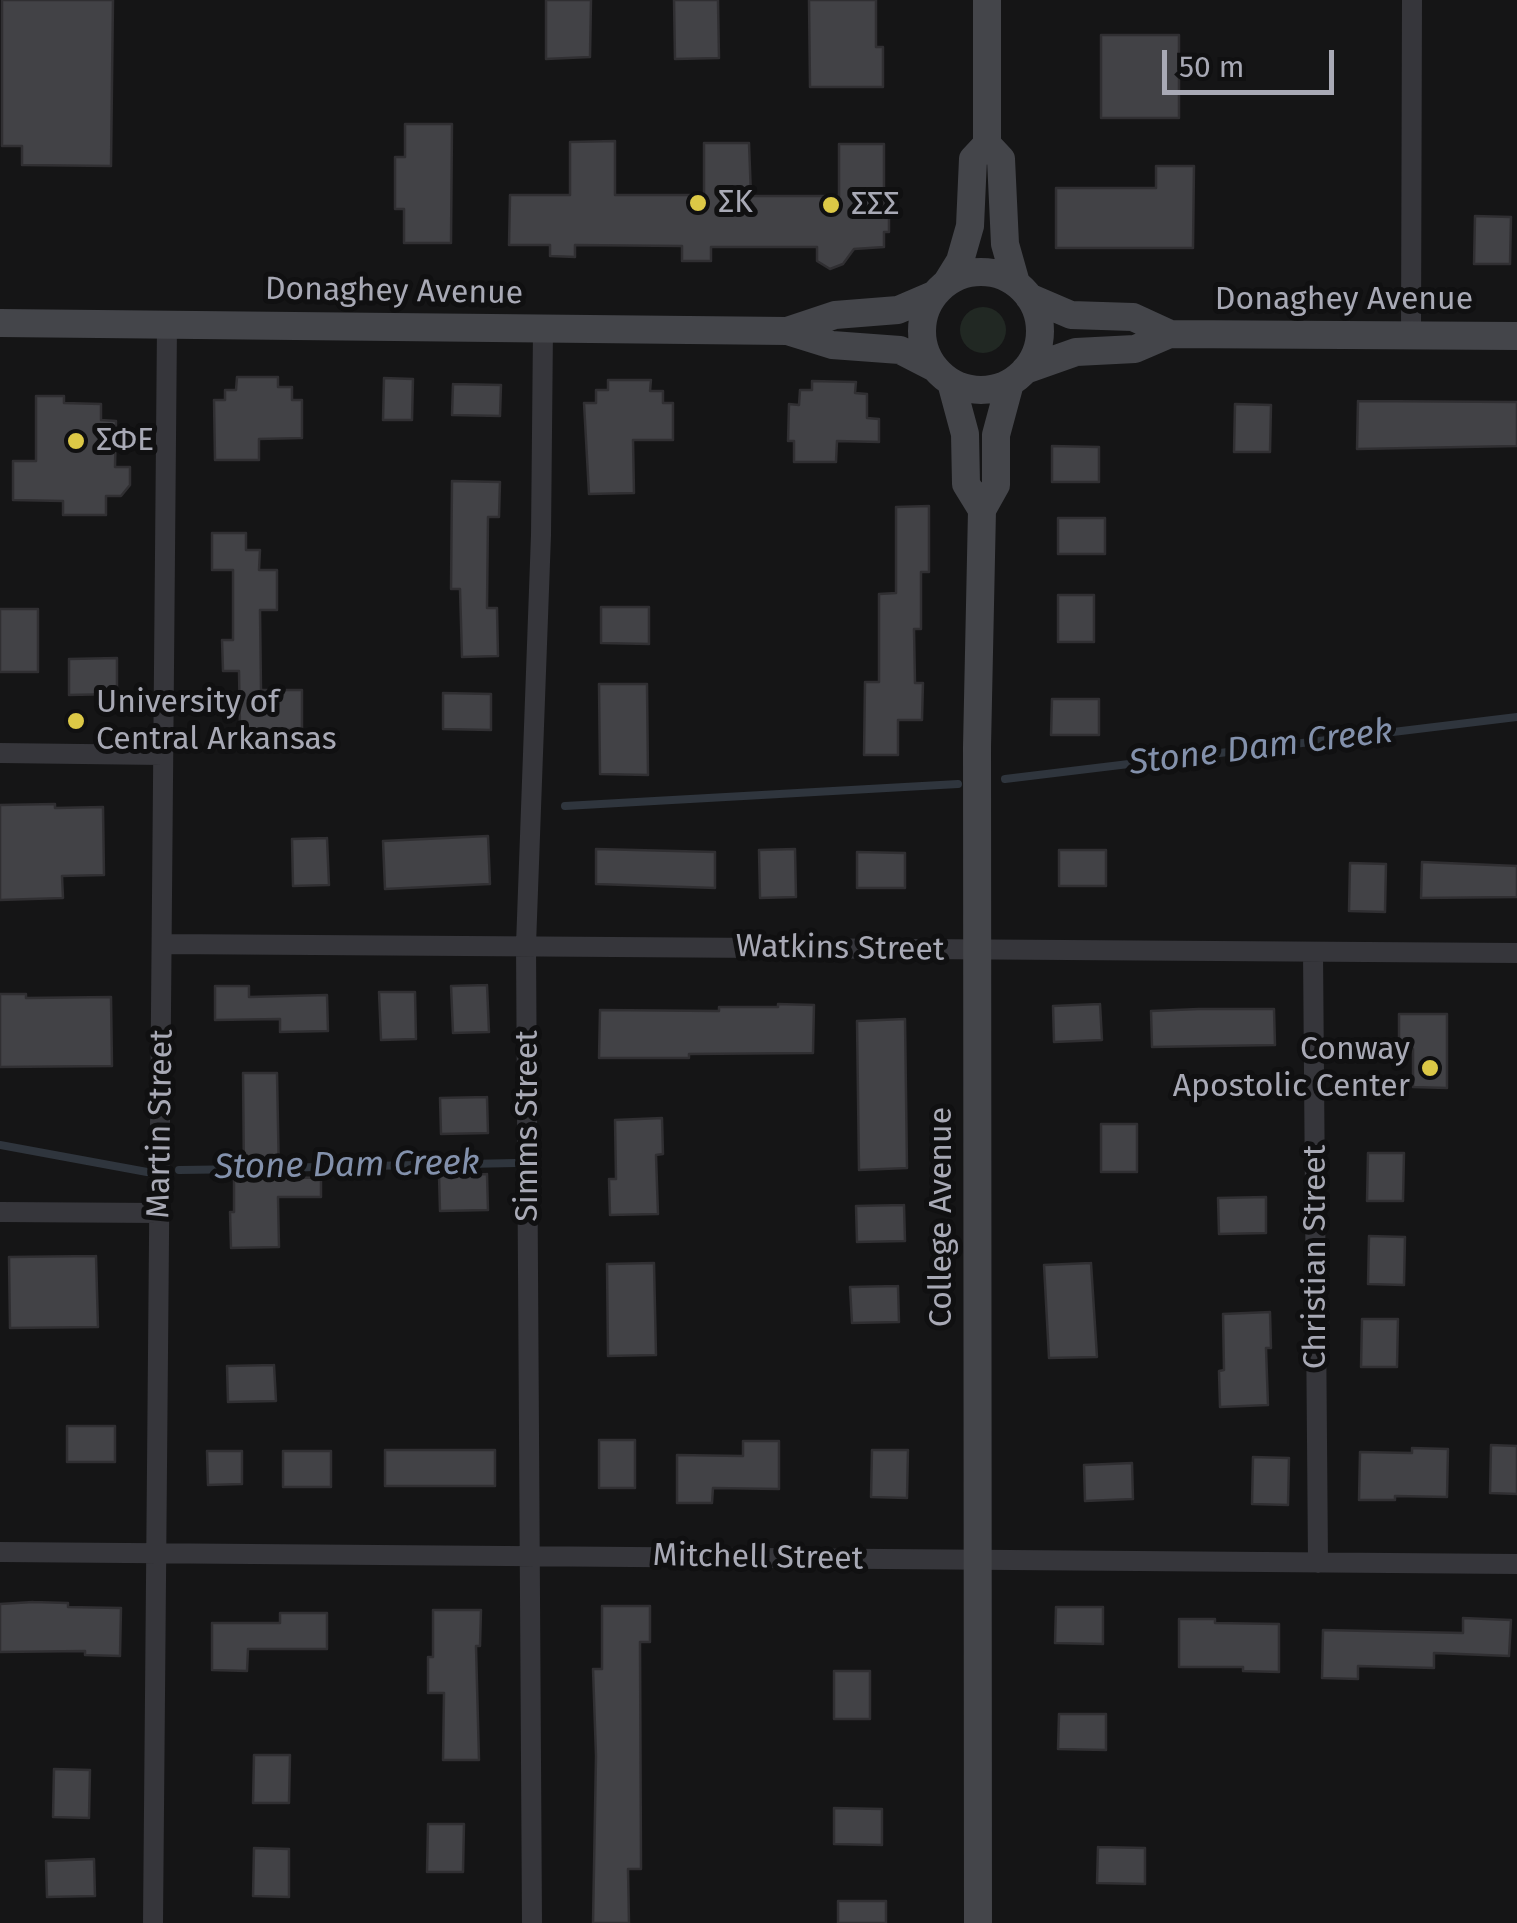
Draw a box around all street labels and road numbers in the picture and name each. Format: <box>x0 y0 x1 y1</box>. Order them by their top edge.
street label: Donaghey Avenue <box>265 271 523 313</box>
street label: Donaghey Avenue <box>1215 281 1473 319</box>
street label: Watkins Street <box>735 928 945 970</box>
street label: Martin Street <box>140 1029 182 1219</box>
street label: Simms Street <box>509 1030 547 1222</box>
street label: College Avenue <box>923 1107 961 1327</box>
street label: Christian Street <box>1297 1145 1335 1369</box>
street label: Mitchell Street <box>652 1537 864 1579</box>

